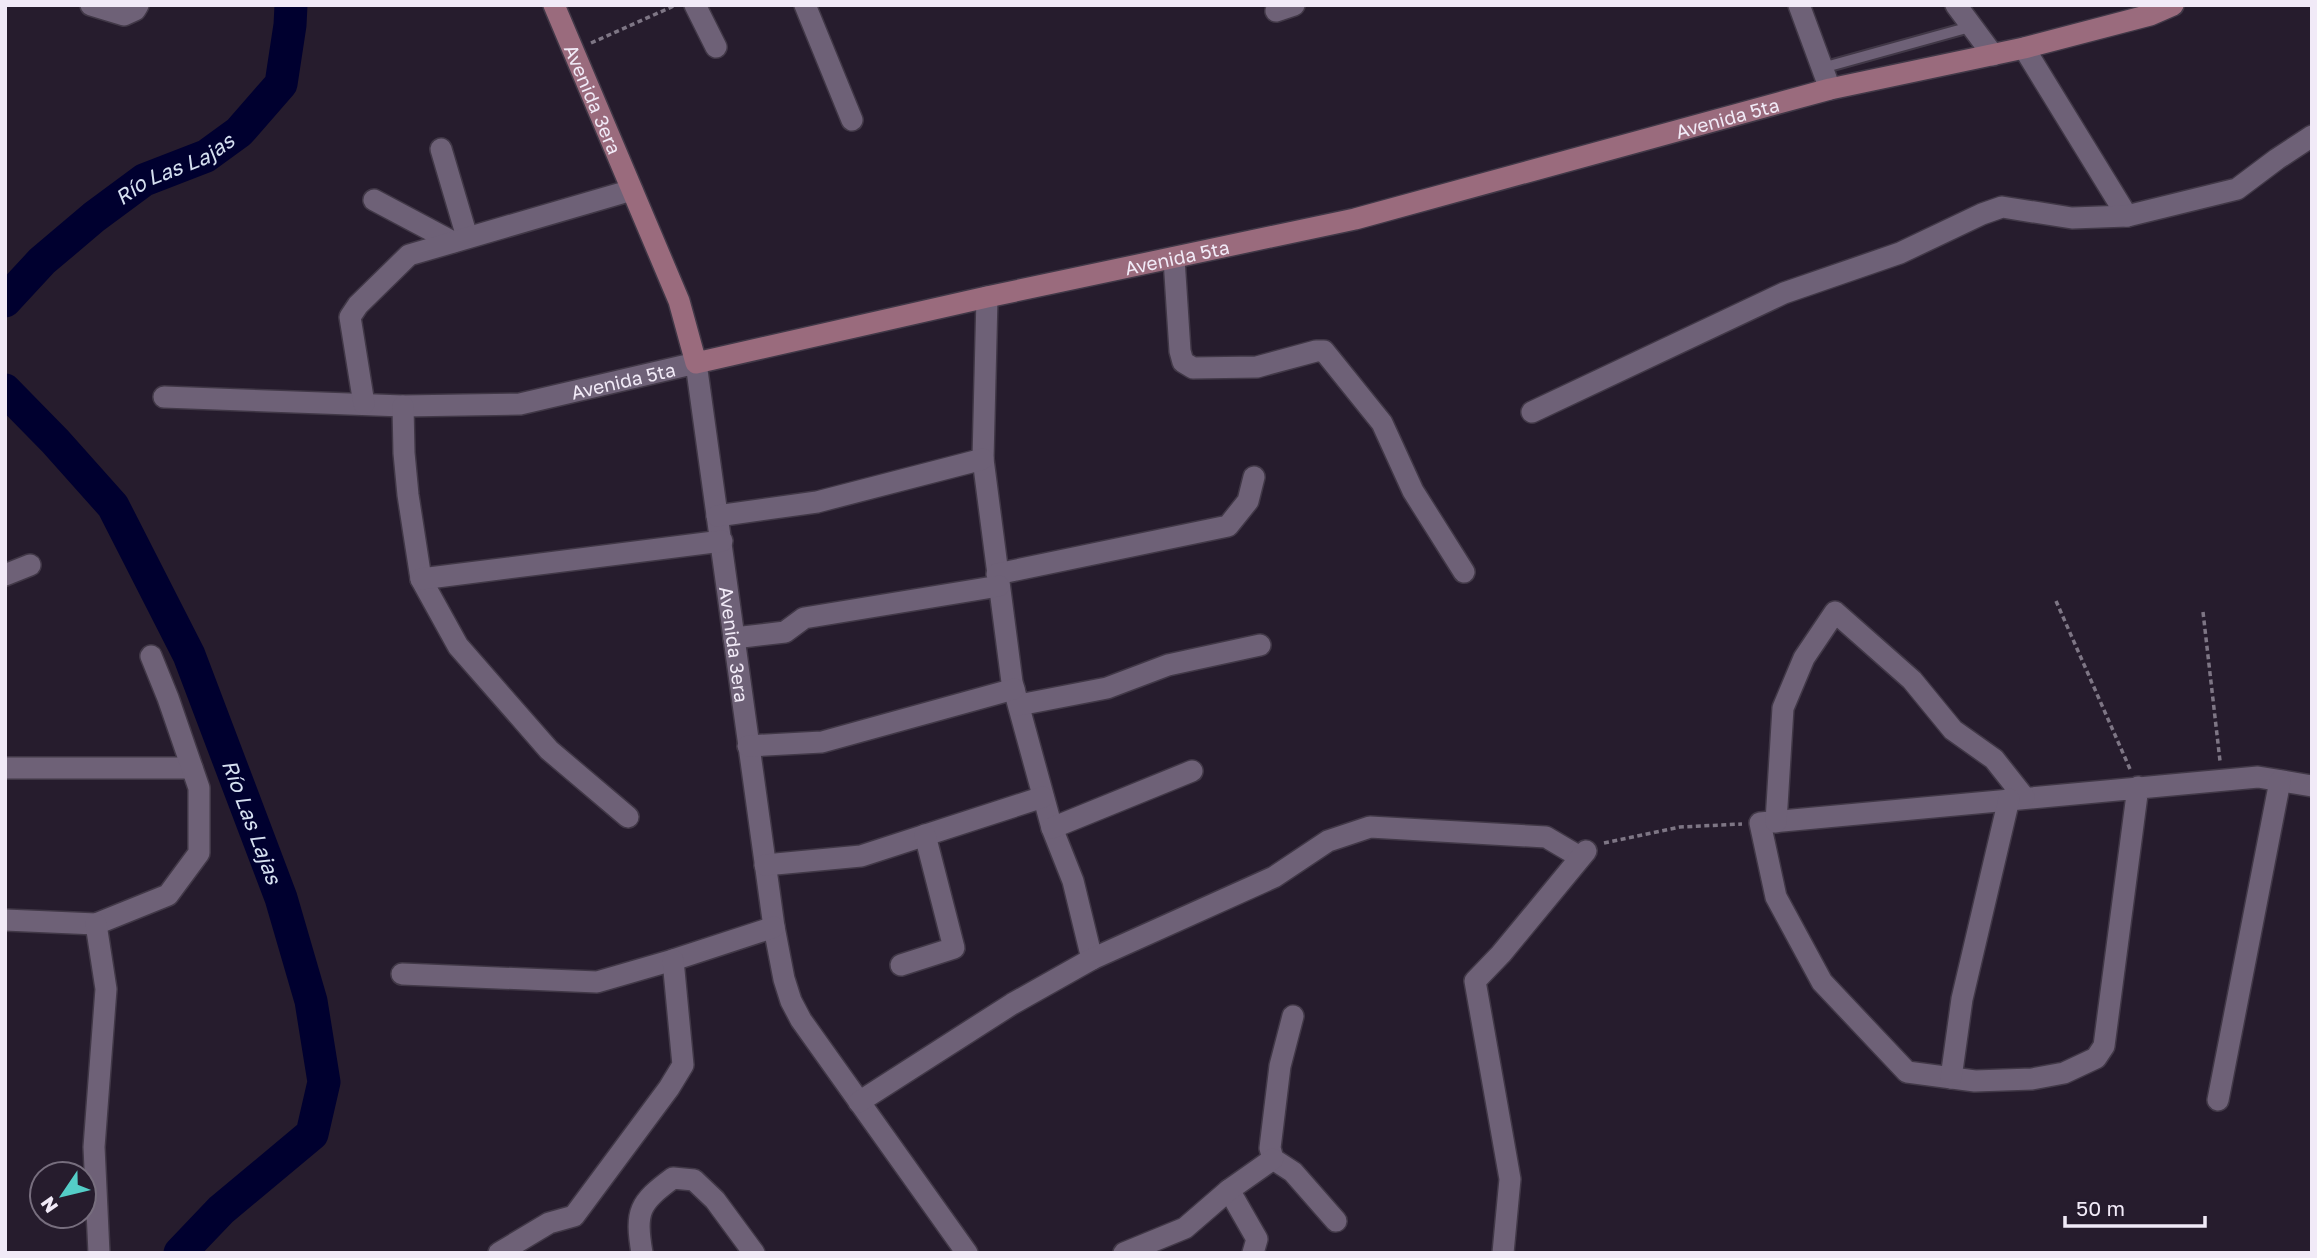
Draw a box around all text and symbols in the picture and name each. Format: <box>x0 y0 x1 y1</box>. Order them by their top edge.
street label: Avenida 3era <box>560 41 627 157</box>
street label: Avenida 5ta <box>1673 92 1781 142</box>
water label: Río Las Lajas <box>110 127 240 210</box>
street label: Avenida 5ta <box>1122 235 1231 279</box>
street label: Avenida 5ta <box>569 357 677 403</box>
street label: Avenida 3era <box>716 585 754 704</box>
water label: Río Las Lajas <box>217 756 288 888</box>
north arrow <box>28 1160 98 1230</box>
scale bar <box>2065 1184 2205 1228</box>
text: N <box>35 1193 62 1218</box>
text: 50 m <box>2076 1195 2125 1221</box>

